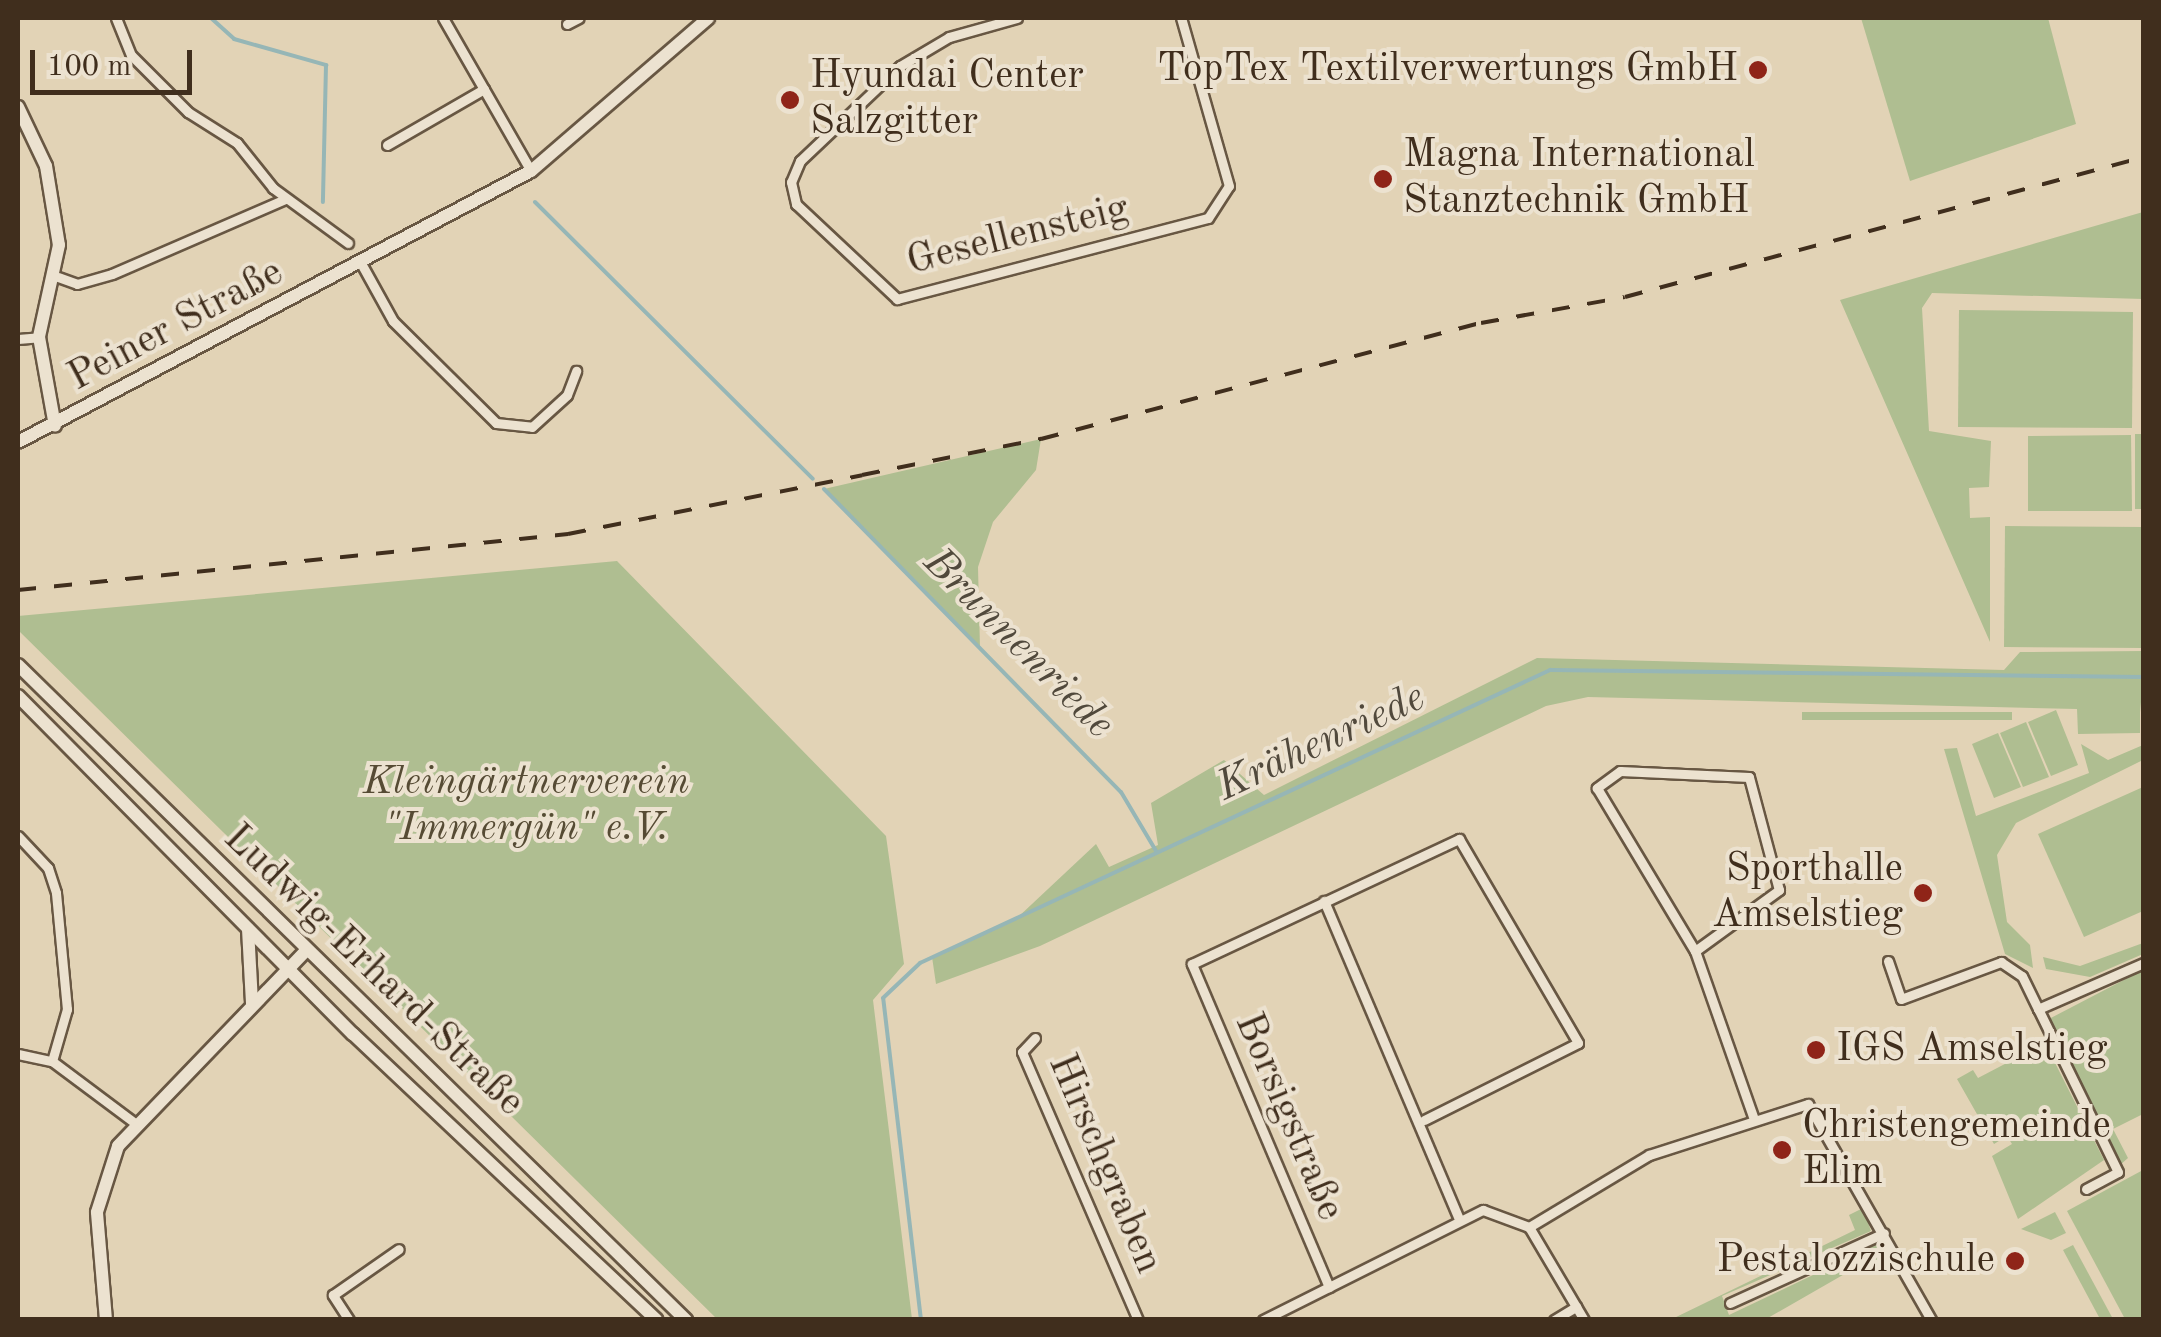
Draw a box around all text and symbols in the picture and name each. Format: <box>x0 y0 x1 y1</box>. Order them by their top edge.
scale bar <box>35 30 198 92</box>
place label: TopTex Textilverwertungs GmbH <box>1157 46 1738 94</box>
text: 100 m <box>47 52 131 82</box>
place label: Hyundai Center Salzgitter <box>810 53 1084 147</box>
marker: TopTex Textilverwertungs GmbH <box>1747 59 1769 81</box>
marker: Hyundai Center Salzgitter <box>779 89 801 111</box>
place label: Magna International Stanztechnik GmbH <box>1403 132 1755 226</box>
marker: Magna International Stanztechnik GmbH <box>1372 168 1394 190</box>
street label: Gesellensteig <box>902 185 1134 287</box>
street label: Peiner Straße <box>60 249 292 403</box>
water label: Brunnenriede <box>912 538 1124 750</box>
water label: Krähenriede <box>1209 673 1433 813</box>
park label: Kleingärtnerverein "Immergün" e.V. <box>363 759 689 853</box>
street label: Ludwig-Erhard-Straße <box>213 815 533 1127</box>
place label: Sporthalle Amselstieg <box>1712 846 1903 940</box>
marker: Sporthalle Amselstieg <box>1912 882 1934 904</box>
street label: Borsigstraße <box>1223 1006 1353 1228</box>
place label: IGS Amselstieg <box>1836 1026 2108 1074</box>
marker: IGS Amselstieg <box>1805 1039 1827 1061</box>
street label: Hirschgraben <box>1036 1047 1172 1281</box>
place label: Christengemeinde Elim <box>1802 1103 2111 1197</box>
marker: Christengemeinde Elim <box>1771 1139 1793 1161</box>
place label: Pestalozzischule <box>1717 1237 1995 1285</box>
marker: Pestalozzischule <box>2004 1250 2026 1272</box>

